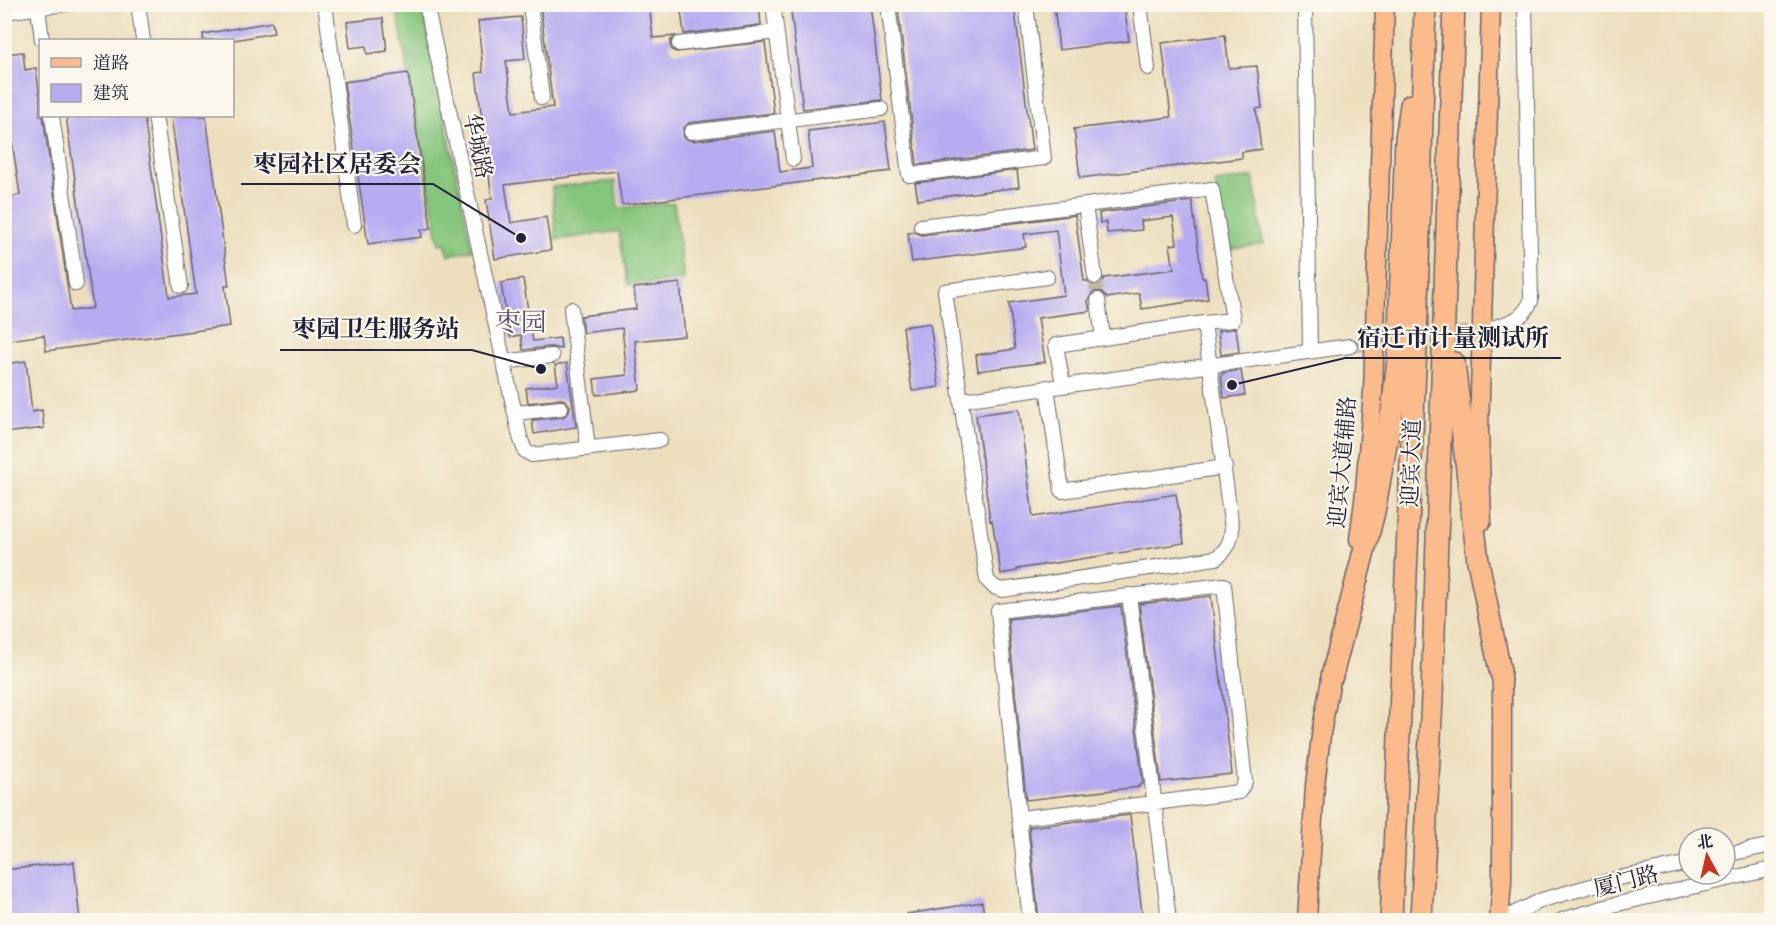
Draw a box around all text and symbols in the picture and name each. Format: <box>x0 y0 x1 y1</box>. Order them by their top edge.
legend <box>39 39 234 117</box>
text: 道路 <box>93 51 129 74</box>
text: 建筑 <box>93 81 129 104</box>
street label: 华城路 <box>457 111 499 181</box>
callout: 枣园社区居委会 <box>241 142 433 184</box>
text: 枣园社区居委会 <box>253 148 421 179</box>
district label: 枣园 <box>495 305 547 339</box>
callout: 枣园卫生服务站 <box>280 308 472 350</box>
text: 枣园卫生服务站 <box>292 313 460 344</box>
callout: 宿迁市计量测试所 <box>1345 316 1561 358</box>
text: 宿迁市计量测试所 <box>1357 322 1549 353</box>
street label: 迎宾大道辅路 <box>1322 395 1362 529</box>
street label: 迎宾大道 <box>1395 419 1427 507</box>
north arrow <box>1677 826 1737 886</box>
text: 北 <box>1696 830 1714 853</box>
street label: 厦门路 <box>1590 859 1662 903</box>

